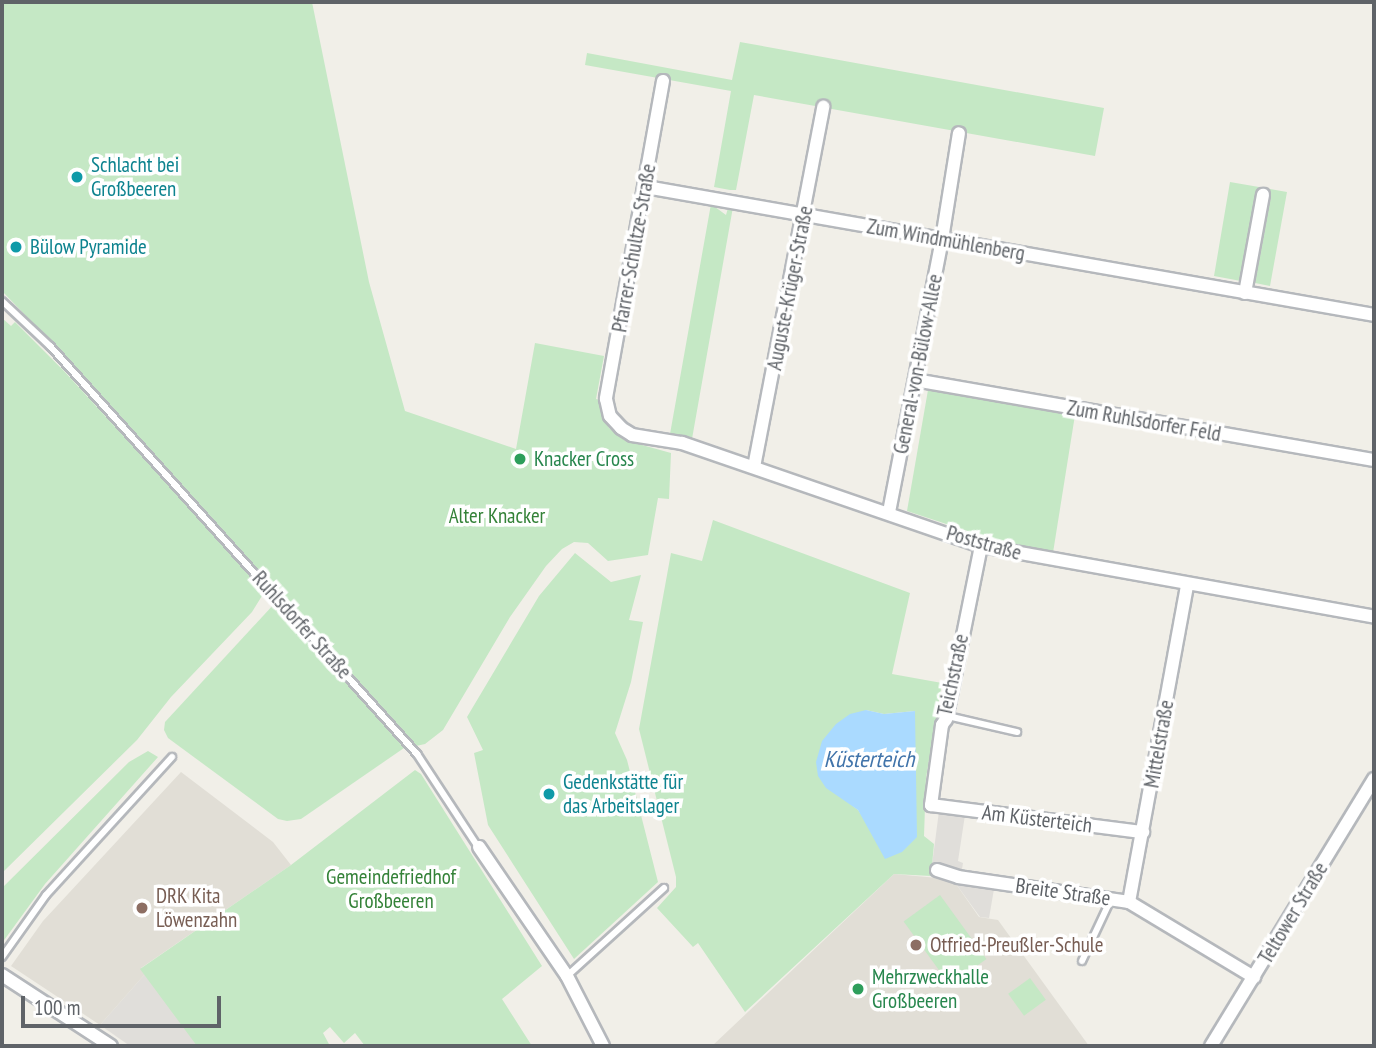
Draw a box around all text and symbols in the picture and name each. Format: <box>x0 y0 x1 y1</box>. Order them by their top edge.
place label: Schlacht bei Großbeeren <box>91 152 179 202</box>
street label: Pfarrer-Schultze-Straße <box>607 162 661 334</box>
marker: Schlacht bei Großbeeren <box>69 169 85 185</box>
street label: Auguste-Krüger-Straße <box>762 204 818 372</box>
street label: Zum Windmühlenberg <box>865 214 1027 266</box>
place label: Bülow Pyramide <box>30 234 147 260</box>
marker: Bülow Pyramide <box>8 239 24 255</box>
street label: General-von-Bülow-Allee <box>888 272 948 456</box>
street label: Zum Ruhlsdorfer Feld <box>1065 395 1223 447</box>
place label: Knacker Cross <box>534 446 634 472</box>
marker: Knacker Cross <box>512 451 528 467</box>
park label: Alter Knacker <box>449 503 545 529</box>
street label: Poststraße <box>944 520 1024 566</box>
street label: Ruhlsdorfer Straße <box>247 566 357 684</box>
street label: Teichstraße <box>932 632 974 718</box>
street label: Mittelstraße <box>1139 698 1179 790</box>
water label: Küsterteich <box>824 745 914 773</box>
place label: Gedenkstätte für das Arbeitslager <box>563 769 683 819</box>
marker: Gedenkstätte für das Arbeitslager <box>541 786 557 802</box>
street label: Am Küsterteich <box>981 800 1093 838</box>
street label: Teltower Straße <box>1253 858 1333 968</box>
park label: Gemeindefriedhof Großbeeren <box>326 864 456 914</box>
street label: Breite Straße <box>1014 873 1112 911</box>
place label: DRK Kita Löwenzahn <box>156 883 237 933</box>
marker: DRK Kita Löwenzahn <box>134 900 150 916</box>
place label: Otfried-Preußler-Schule <box>930 932 1103 958</box>
marker: Otfried-Preußler-Schule <box>908 937 924 953</box>
place label: Mehrzweckhalle Großbeeren <box>872 964 989 1014</box>
marker: Mehrzweckhalle Großbeeren <box>850 981 866 997</box>
scale bar <box>24 982 224 1026</box>
text: 100 m <box>34 994 80 1021</box>

